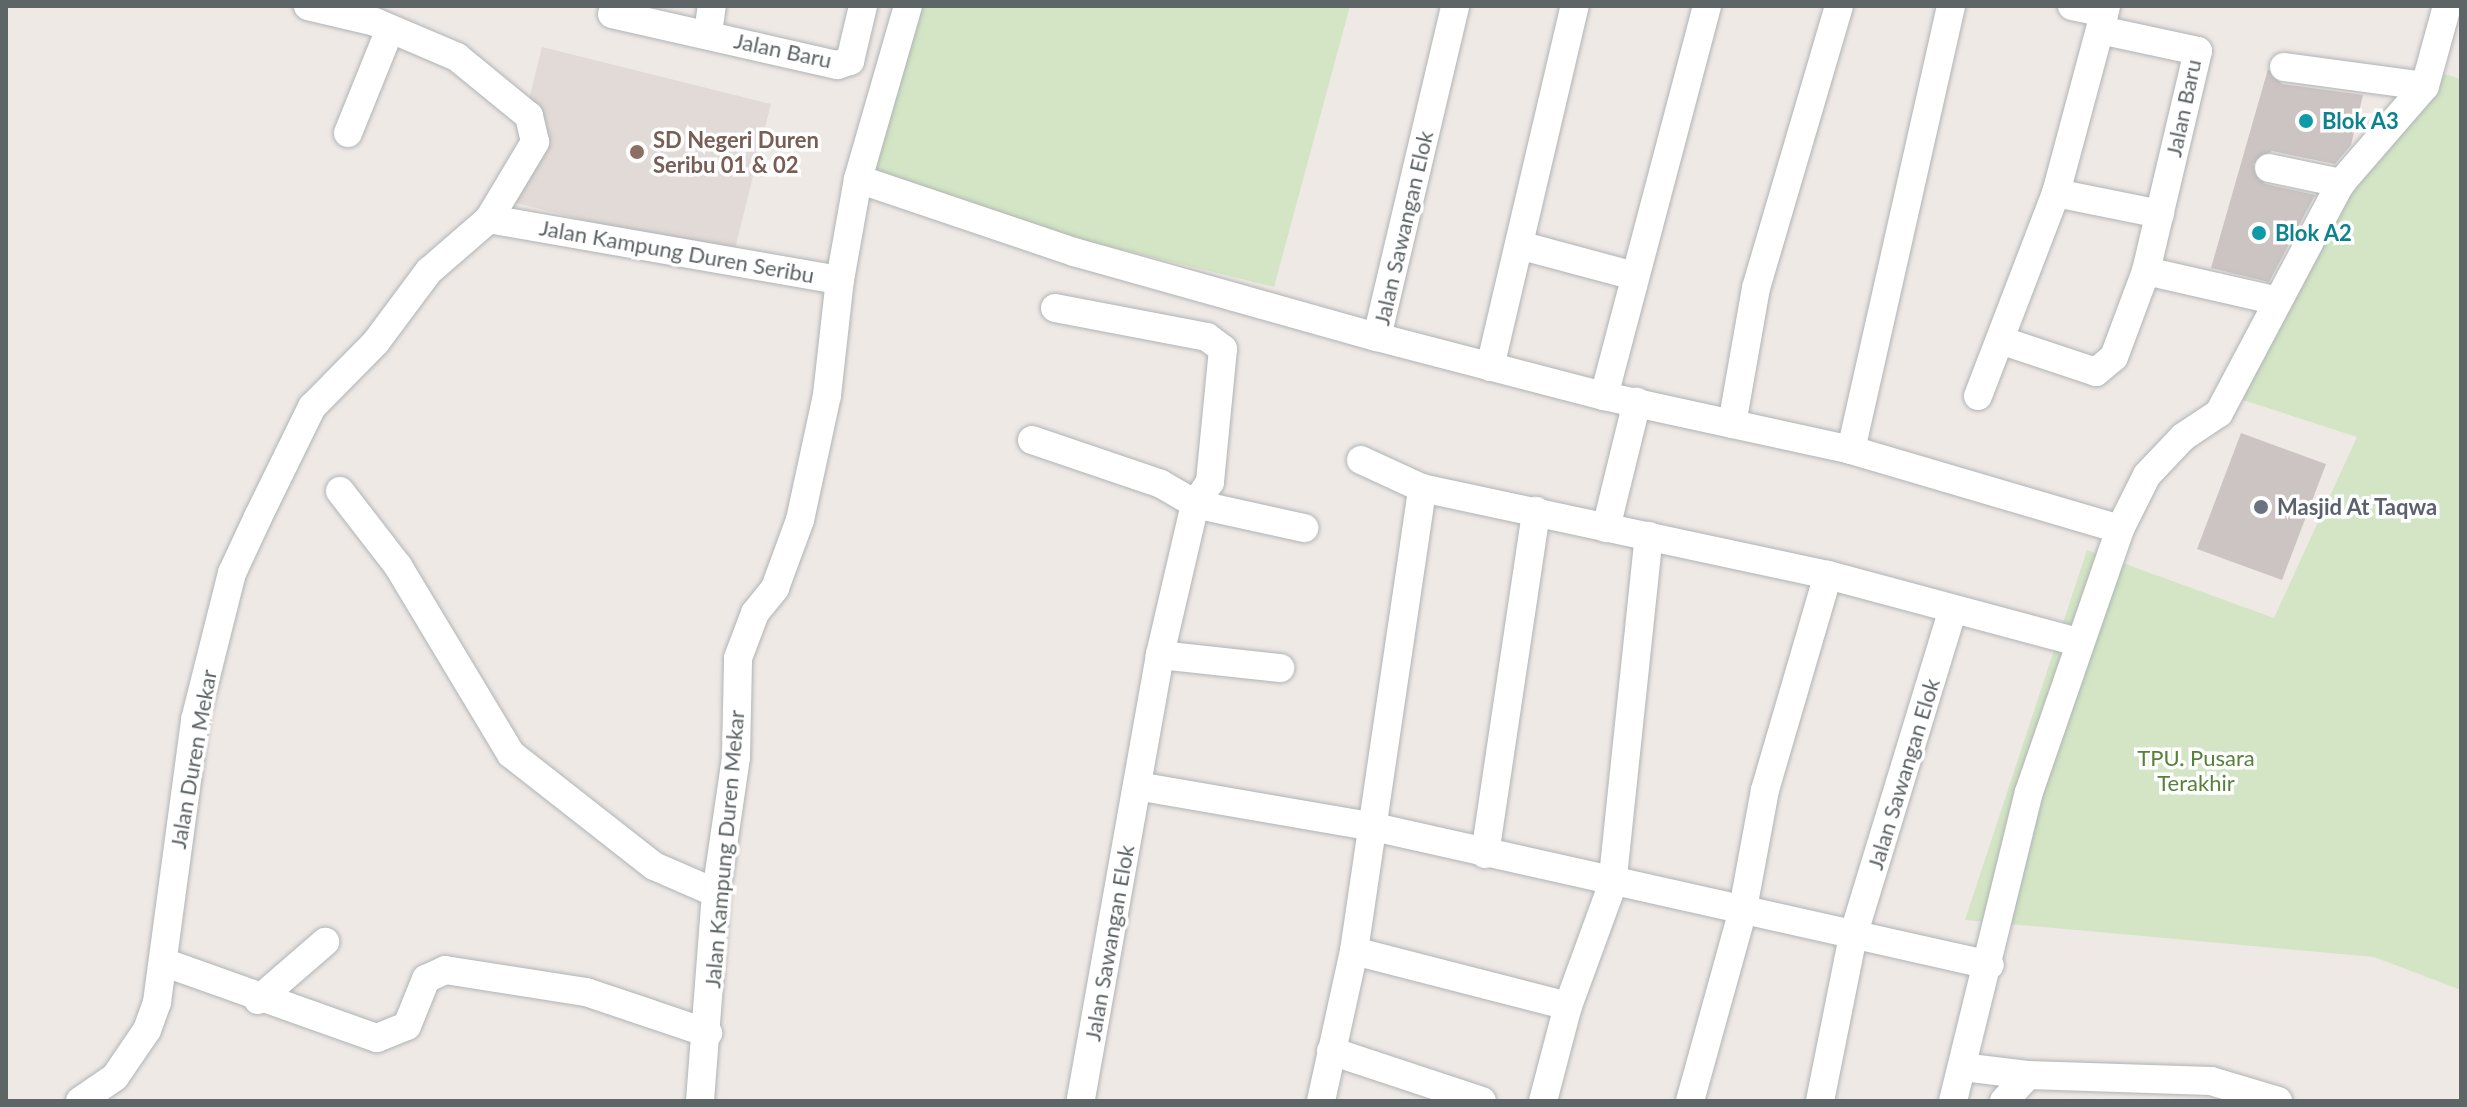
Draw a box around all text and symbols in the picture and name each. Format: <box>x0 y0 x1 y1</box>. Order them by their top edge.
street label: Jalan Baru <box>732 27 834 73</box>
street label: Jalan Baru <box>2160 57 2206 159</box>
place label: Blok A3 <box>2322 108 2400 134</box>
marker: Blok A3 <box>2297 112 2315 130</box>
place label: SD Negeri Duren Seribu 01 & 02 <box>653 126 819 178</box>
street label: Jalan Sawangan Elok <box>1368 128 1438 328</box>
marker: SD Negeri Duren Seribu 01 & 02 <box>628 143 646 161</box>
street label: Jalan Kampung Duren Seribu <box>538 214 816 288</box>
place label: Blok A2 <box>2275 220 2353 246</box>
marker: Blok A2 <box>2250 224 2268 242</box>
place label: Masjid At Taqwa <box>2277 494 2439 520</box>
marker: Masjid At Taqwa <box>2252 498 2270 516</box>
street label: Jalan Duren Mekar <box>164 667 222 851</box>
street label: Jalan Sawangan Elok <box>1861 675 1945 873</box>
street label: Jalan Kampung Duren Mekar <box>699 709 749 989</box>
park label: TPU. Pusara Terakhir <box>2137 744 2255 796</box>
street label: Jalan Sawangan Elok <box>1079 843 1139 1043</box>

